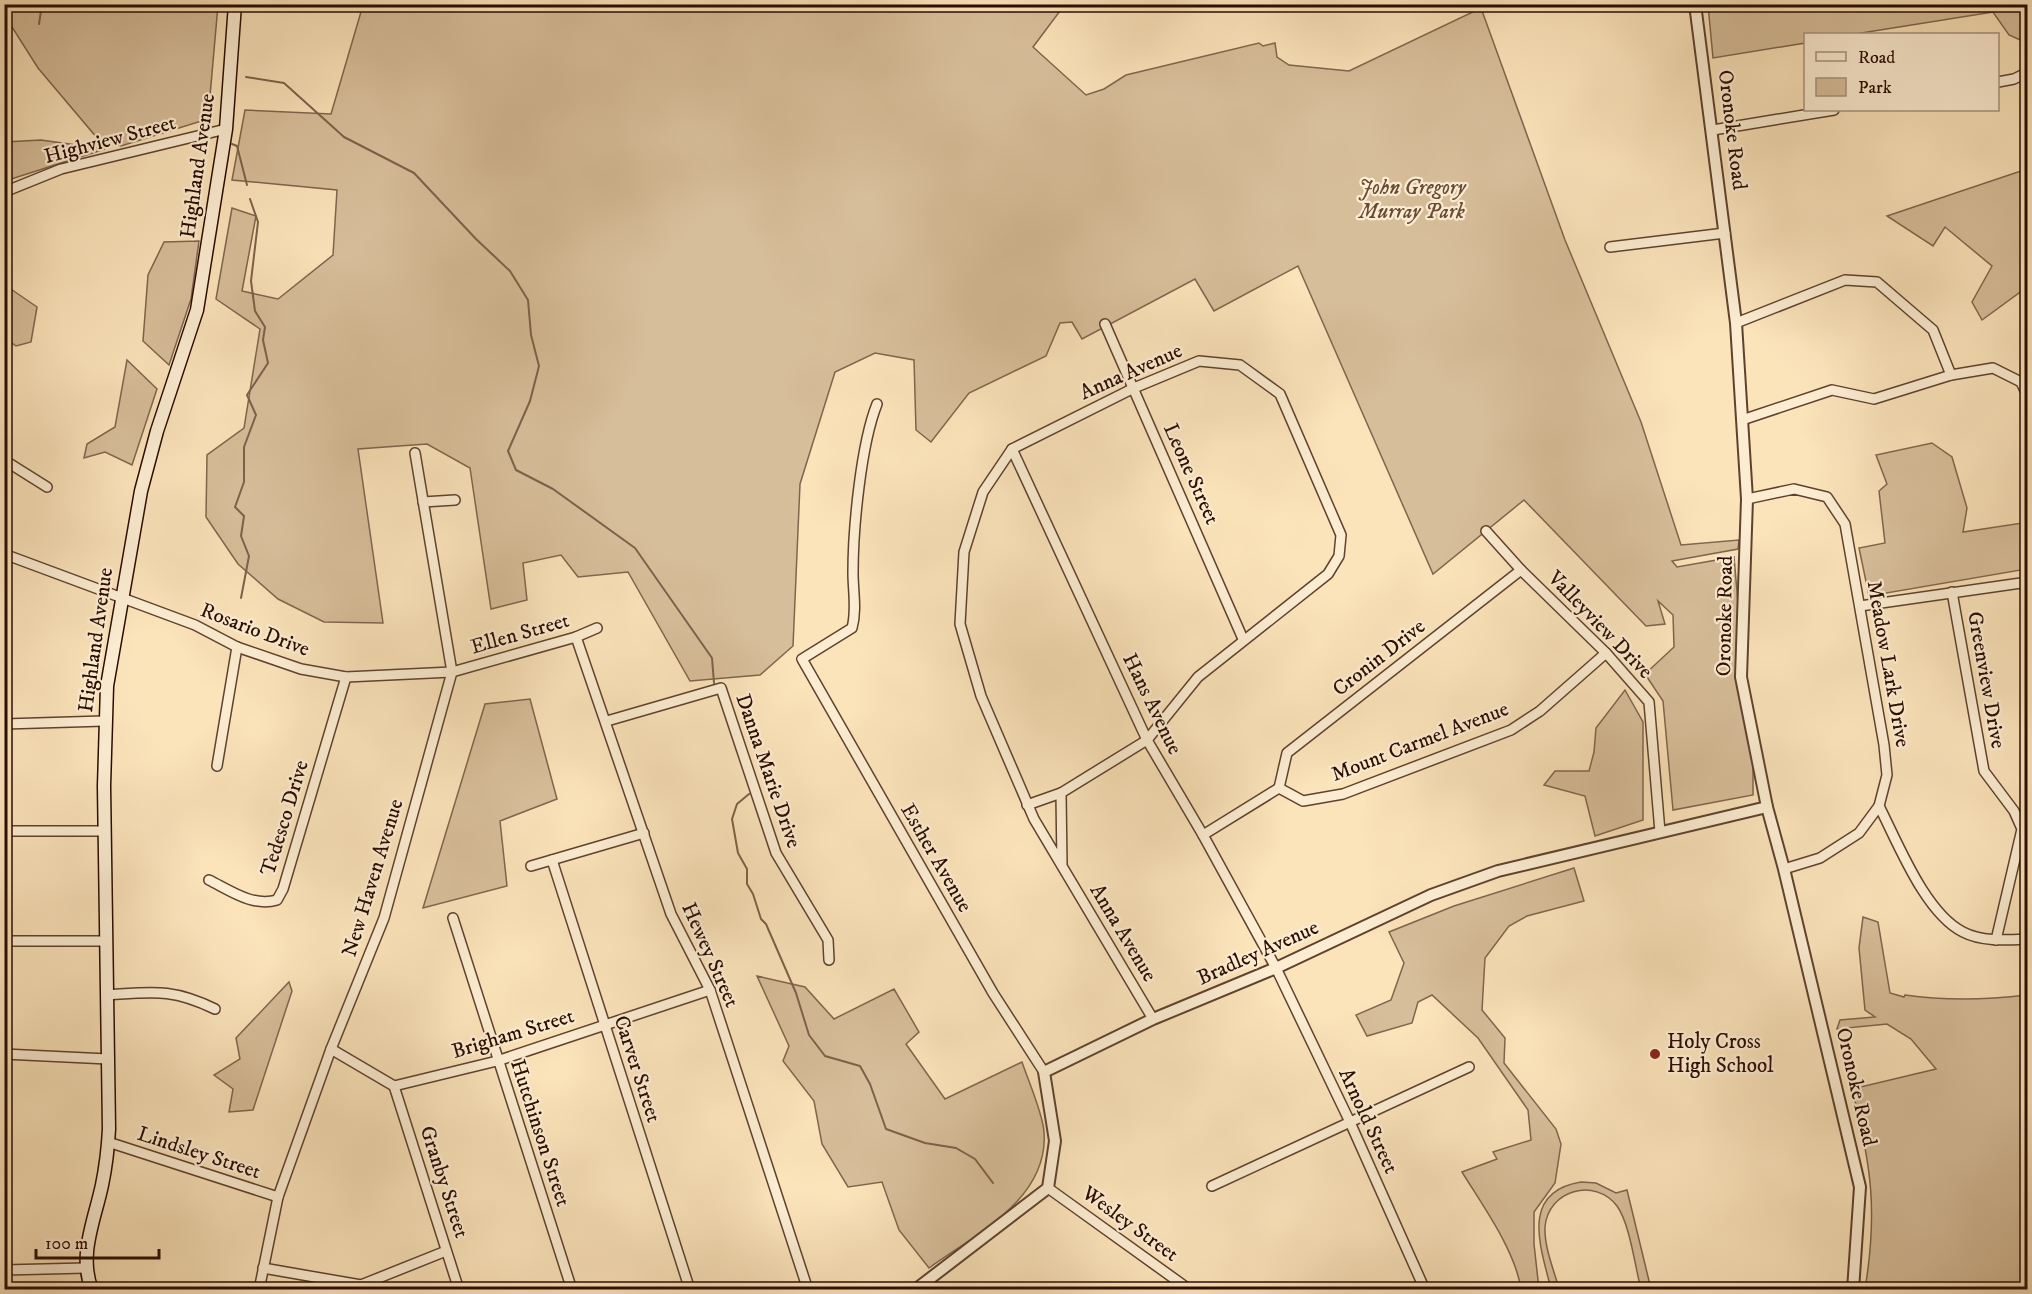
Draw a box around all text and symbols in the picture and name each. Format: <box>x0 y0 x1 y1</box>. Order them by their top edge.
legend <box>1804 33 1999 111</box>
text: Road <box>1858 47 1895 69</box>
street label: Oronoke Road <box>1712 68 1752 192</box>
text: Park <box>1858 77 1892 99</box>
street label: Highland Avenue <box>175 92 221 240</box>
street label: Highview Street <box>41 110 179 170</box>
park label: John Gregory Murray Park <box>1357 175 1467 225</box>
street label: Anna Avenue <box>1076 338 1186 406</box>
street label: Leone Street <box>1157 419 1225 529</box>
street label: Oronoke Road <box>1711 555 1739 677</box>
street label: Valleyview Drive <box>1541 565 1658 685</box>
street label: Highland Avenue <box>73 566 119 714</box>
street label: Meadow Lark Drive <box>1861 579 1915 750</box>
street label: Rosario Drive <box>197 597 313 663</box>
street label: Ellen Street <box>468 607 573 660</box>
street label: Greenview Drive <box>1961 609 2011 751</box>
street label: Cronin Drive <box>1327 614 1431 702</box>
street label: Hans Avenue <box>1116 649 1188 759</box>
street label: Danna Marie Drive <box>729 691 807 852</box>
street label: Mount Carmel Avenue <box>1328 696 1513 788</box>
street label: Tedesco Drive <box>255 757 315 879</box>
street label: New Haven Avenue <box>337 796 409 960</box>
street label: Esther Avenue <box>894 799 978 917</box>
street label: Anna Avenue <box>1084 879 1162 987</box>
street label: Hewey Street <box>675 898 745 1012</box>
street label: Bradley Avenue <box>1193 914 1323 991</box>
street label: Brigham Street <box>449 1003 578 1065</box>
street label: Carver Street <box>608 1012 667 1126</box>
street label: Oronoke Road <box>1830 1025 1882 1149</box>
place label: Holy Cross High School <box>1667 1029 1774 1079</box>
marker: Holy Cross High School <box>1648 1047 1662 1061</box>
street label: Hutchinson Street <box>504 1056 576 1210</box>
street label: Arnold Street <box>1332 1064 1404 1178</box>
street label: Lindsley Street <box>134 1121 264 1185</box>
street label: Granby Street <box>414 1123 474 1242</box>
street label: Wesley Street <box>1076 1180 1184 1268</box>
scale bar <box>36 1222 159 1260</box>
text: 100 m <box>45 1233 88 1255</box>

